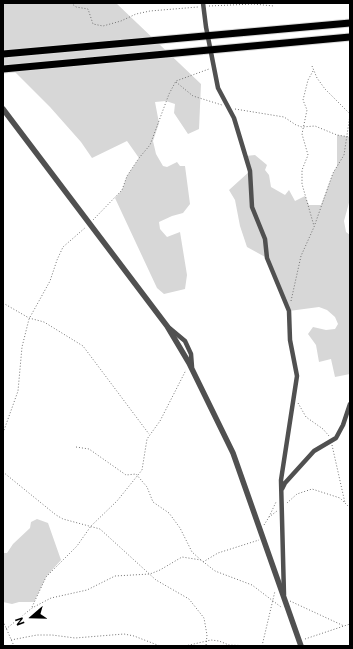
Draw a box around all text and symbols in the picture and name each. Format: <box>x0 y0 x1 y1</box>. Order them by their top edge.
north arrow <box>12 597 52 637</box>
text: N <box>13 615 28 627</box>

